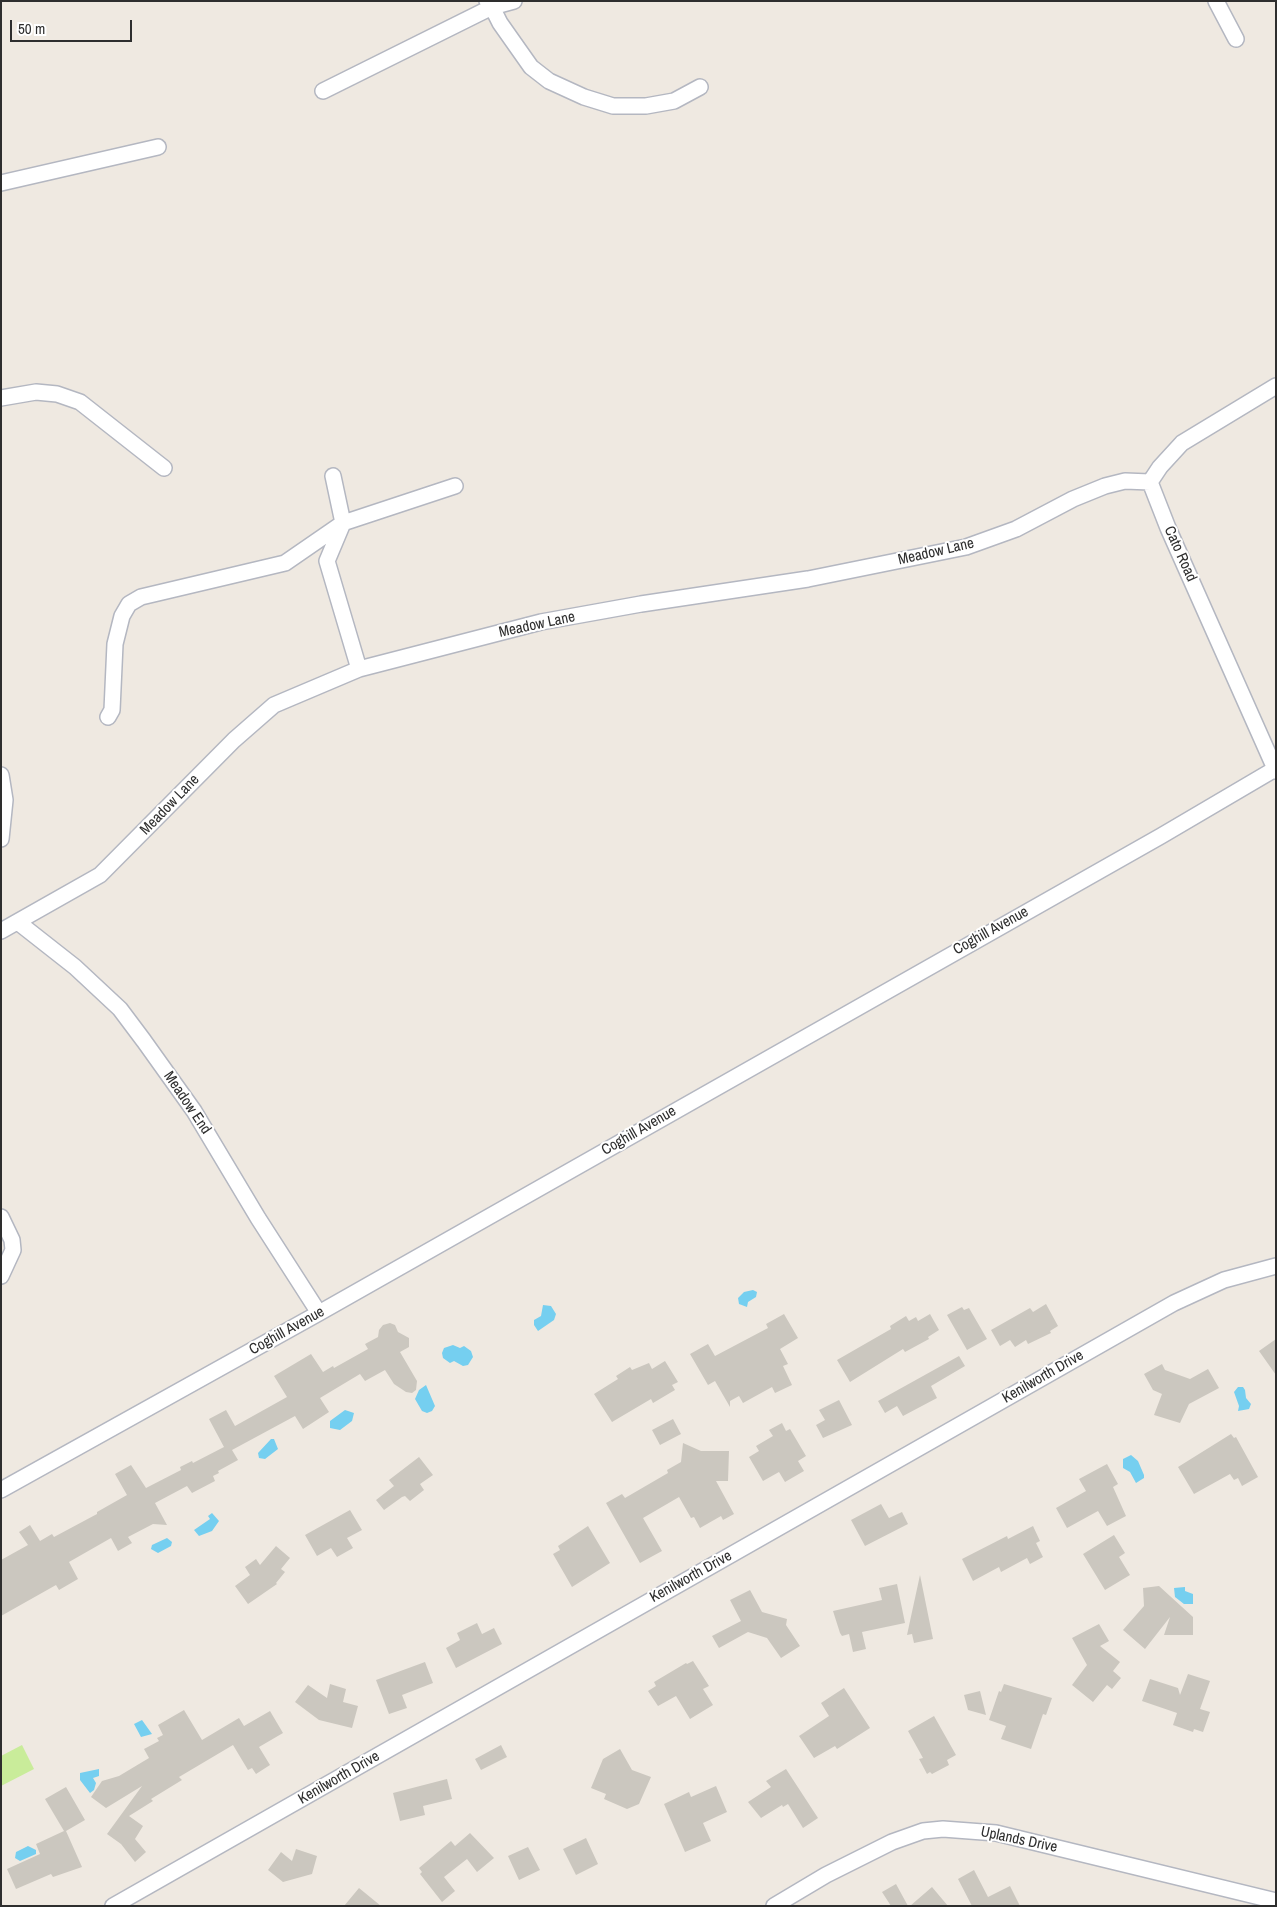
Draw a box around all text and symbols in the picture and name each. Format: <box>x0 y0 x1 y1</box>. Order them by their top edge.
scale bar <box>12 10 135 42</box>
text: 50 m <box>18 18 45 39</box>
street label: Cato Road <box>1160 523 1200 585</box>
street label: Meadow Lane <box>896 535 976 569</box>
street label: Meadow Lane <box>497 608 577 642</box>
street label: Meadow Lane <box>137 771 203 839</box>
street label: Coghill Avenue <box>950 903 1032 959</box>
street label: Meadow End <box>159 1068 215 1138</box>
street label: Coghill Avenue <box>598 1102 680 1160</box>
street label: Coghill Avenue <box>246 1303 328 1359</box>
street label: Kenilworth Drive <box>999 1346 1087 1408</box>
street label: Kenilworth Drive <box>647 1547 735 1607</box>
street label: Kenilworth Drive <box>295 1747 383 1809</box>
street label: Uplands Drive <box>979 1823 1059 1857</box>

